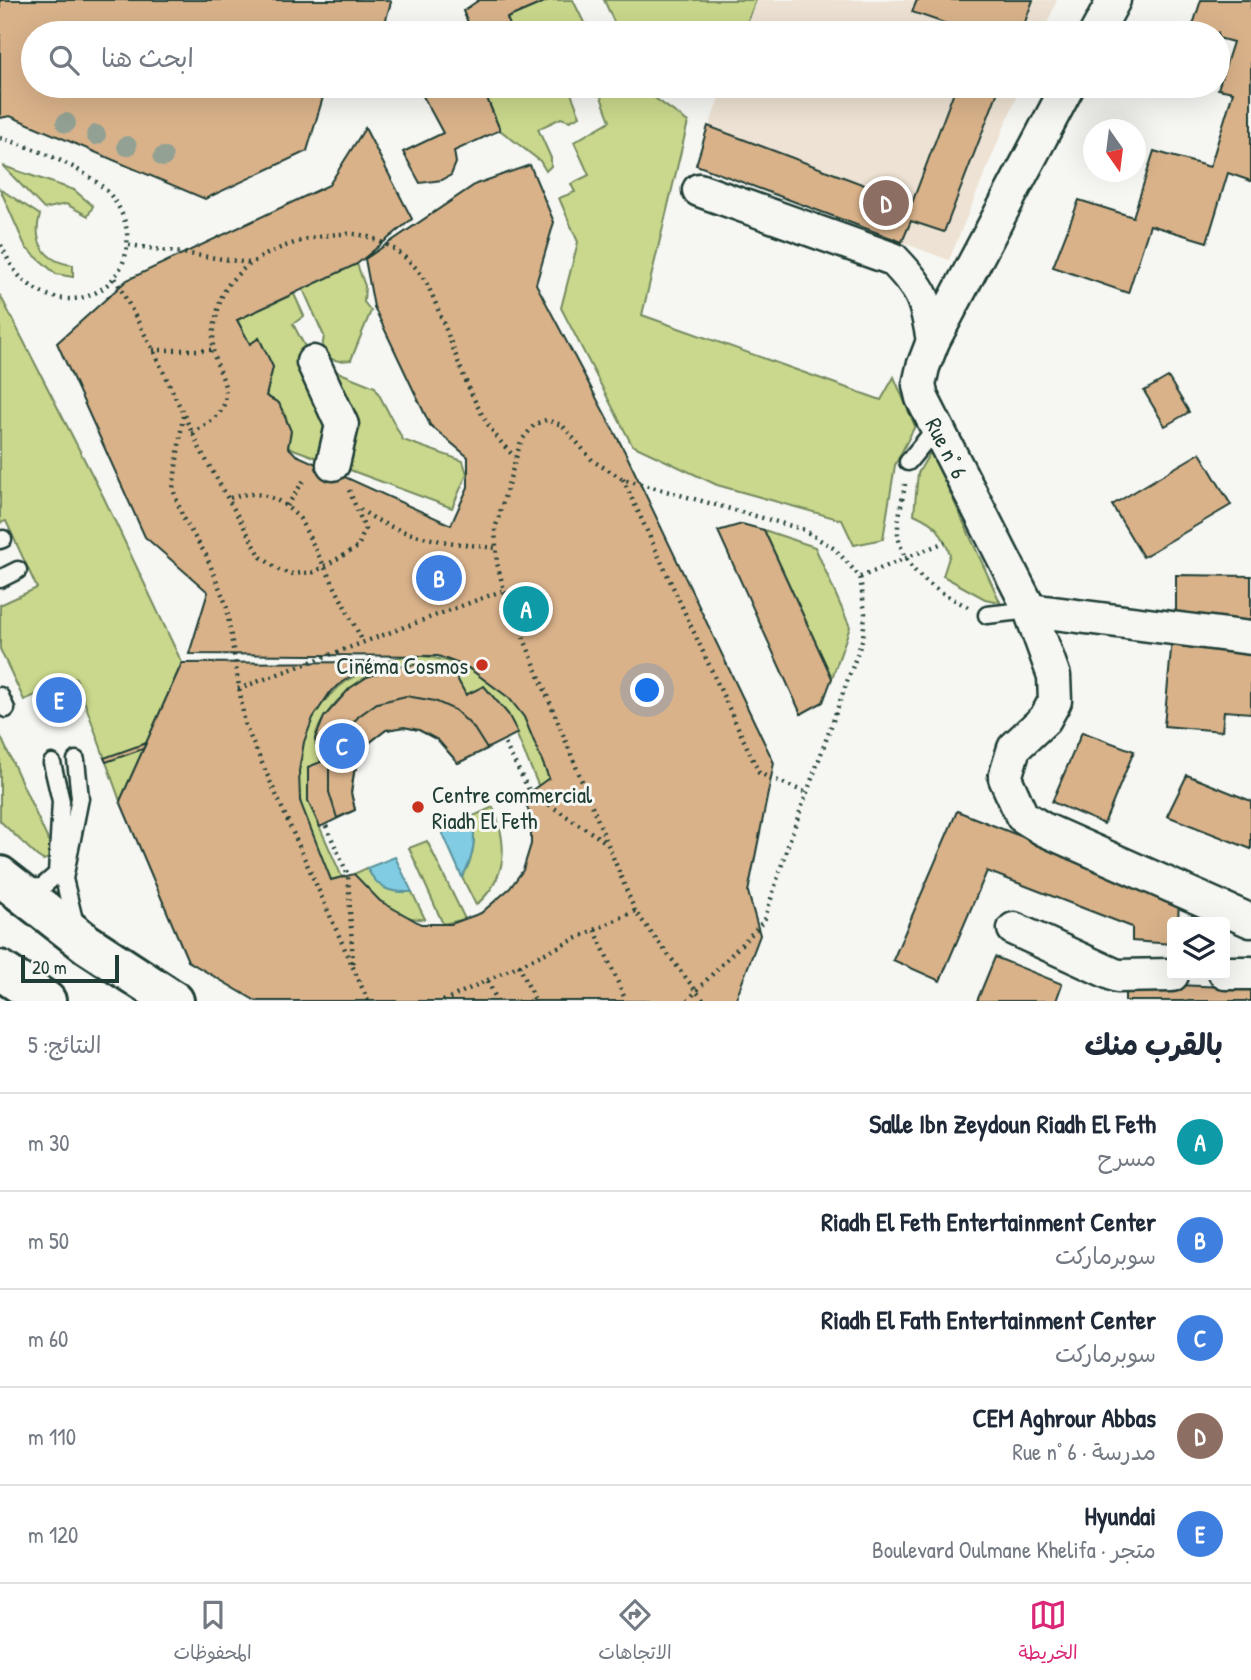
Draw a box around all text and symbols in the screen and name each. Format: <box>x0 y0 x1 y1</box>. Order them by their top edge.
search box <box>21 21 1230 98</box>
text: ابحث هنا <box>101 40 194 75</box>
icon: search <box>45 41 83 79</box>
north arrow <box>1083 119 1146 182</box>
pin: D <box>863 177 909 229</box>
street label: Rue n° 6 <box>919 412 975 484</box>
pin: B <box>416 552 462 604</box>
pin: A <box>503 583 549 635</box>
place label: Cinéma Cosmos <box>336 650 468 681</box>
marker: Cinéma Cosmos <box>474 657 490 673</box>
your location <box>630 673 664 707</box>
pin: E <box>36 674 82 726</box>
pin: C <box>319 720 365 772</box>
place label: Centre commercial Riadh El Feth <box>432 779 593 836</box>
marker: Centre commercial Riadh El Feth <box>410 799 426 815</box>
map controls <box>1167 917 1230 980</box>
button: layers <box>1167 917 1230 980</box>
scale bar <box>21 952 119 984</box>
text: 20 m <box>32 954 67 980</box>
text: بالقرب منك <box>1085 1024 1223 1064</box>
text: النتائج: 5 <box>28 1029 101 1060</box>
text: Salle Ibn Zeydoun Riadh El Feth <box>869 1106 1156 1141</box>
text: 30 m <box>28 1127 70 1158</box>
text: A <box>1194 1127 1206 1158</box>
text: مسرح <box>1098 1142 1156 1173</box>
text: Riadh El Feth Entertainment Center <box>821 1204 1156 1239</box>
text: 50 m <box>28 1225 69 1256</box>
text: B <box>1194 1225 1206 1256</box>
text: سوبرماركت <box>1055 1240 1156 1271</box>
text: Riadh El Fath Entertainment Center <box>821 1302 1156 1337</box>
text: 60 m <box>28 1323 68 1354</box>
text: C <box>1194 1323 1206 1354</box>
text: سوبرماركت <box>1055 1338 1156 1369</box>
text: CEM Aghrour Abbas <box>972 1400 1156 1435</box>
text: 110 m <box>28 1421 76 1452</box>
text: D <box>1195 1421 1205 1452</box>
text: مدرسة · Rue n° 6 <box>1012 1436 1156 1467</box>
text: Hyundai <box>1085 1498 1156 1533</box>
text: 120 m <box>28 1519 78 1550</box>
text: E <box>1195 1519 1205 1550</box>
text: متجر · Boulevard Oulmane Khelifa <box>872 1534 1156 1565</box>
tab: المحفوظات <box>173 1596 252 1669</box>
tab: الاتجاهات <box>598 1596 672 1669</box>
tab: الخريطة <box>1018 1596 1078 1669</box>

